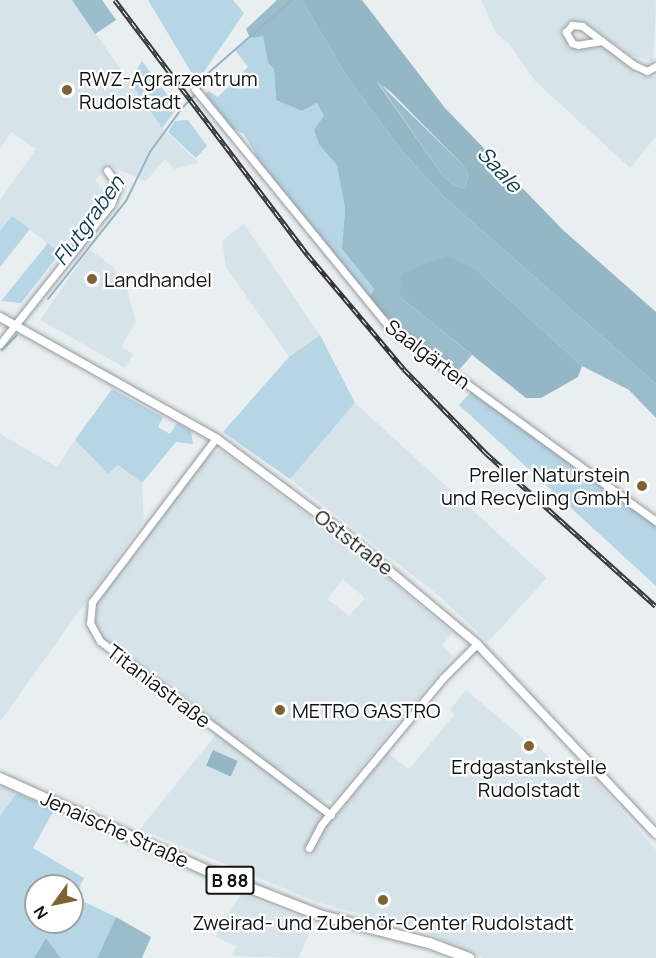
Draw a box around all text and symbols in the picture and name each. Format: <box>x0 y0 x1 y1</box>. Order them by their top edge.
place label: RWZ-Agrarzentrum Rudolstadt <box>79 66 258 113</box>
marker: RWZ-Agrarzentrum Rudolstadt <box>60 83 74 97</box>
water label: Saale <box>473 141 527 197</box>
water label: Flutgraben <box>47 170 129 270</box>
place label: Landhandel <box>104 267 212 291</box>
marker: Landhandel <box>85 272 99 286</box>
street label: Saalgärten <box>381 314 475 394</box>
place label: Preller Naturstein und Recycling GmbH <box>441 462 630 509</box>
marker: Preller Naturstein und Recycling GmbH <box>635 479 649 493</box>
street label: Oststraße <box>310 504 398 580</box>
street label: Titaniastraße <box>102 639 216 733</box>
place label: METRO GASTRO <box>292 698 441 722</box>
marker: METRO GASTRO <box>273 703 287 717</box>
marker: Erdgastankstelle Rudolstadt <box>522 739 536 753</box>
place label: Erdgastankstelle Rudolstadt <box>451 755 607 802</box>
street label: Jenaische Straße <box>37 786 193 872</box>
road number: B 88 <box>204 865 256 895</box>
north arrow <box>24 874 84 934</box>
marker: Zweirad- und Zubehör-Center Rudolstadt <box>376 893 390 907</box>
text: N <box>28 902 53 924</box>
place label: Zweirad- und Zubehör-Center Rudolstadt <box>192 910 574 934</box>

